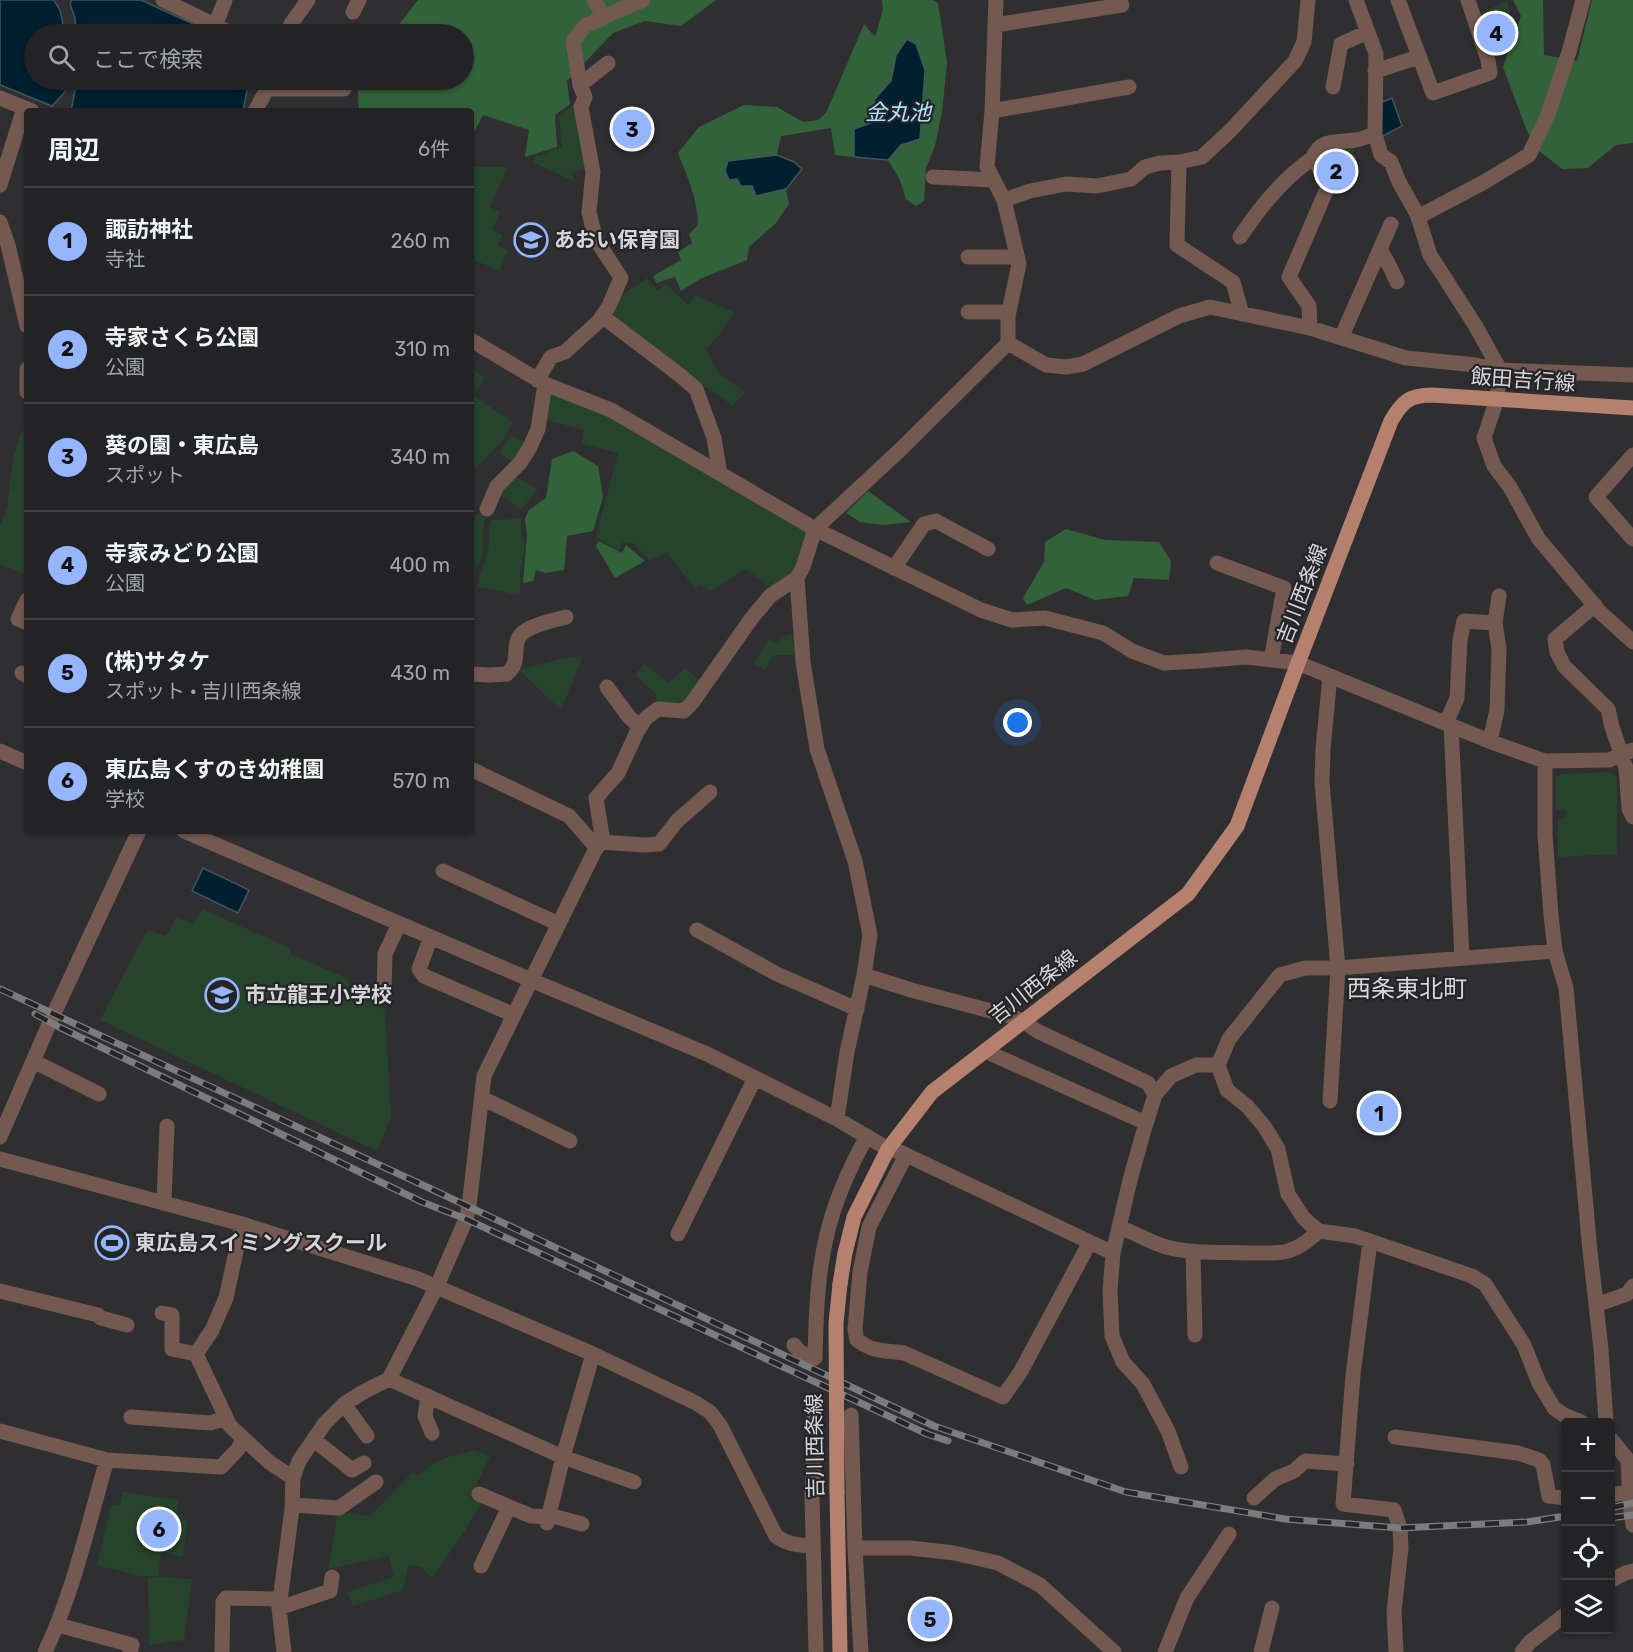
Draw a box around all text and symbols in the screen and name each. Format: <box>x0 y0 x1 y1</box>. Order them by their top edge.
pin: 4 <box>1476 10 1516 56</box>
search box <box>24 24 474 90</box>
icon: search <box>45 41 78 74</box>
text: ここで検索 <box>93 46 203 73</box>
water label: 金丸池 <box>865 99 933 126</box>
pin: 3 <box>612 106 652 152</box>
text: 周辺 <box>48 135 100 166</box>
text: 6件 <box>418 137 450 161</box>
pin: 2 <box>1316 148 1356 194</box>
text: 諏訪神社 <box>105 216 193 243</box>
school or university icon: あおい保育園 <box>513 222 549 258</box>
place label: あおい保育園 <box>554 227 680 252</box>
text: 1 <box>63 229 72 253</box>
text: 260 m <box>391 229 450 253</box>
text: 寺社 <box>105 247 145 271</box>
text: 寺家さくら公園 <box>105 324 259 351</box>
text: 2 <box>61 337 74 361</box>
text: 310 m <box>394 337 450 361</box>
text: 公園 <box>105 355 145 379</box>
street label: 飯田吉行線 <box>1470 363 1576 396</box>
text: 葵の園・東広島 <box>105 432 259 459</box>
text: 3 <box>61 445 74 469</box>
text: 340 m <box>390 445 450 469</box>
text: スポット <box>105 463 185 487</box>
text: 寺家みどり公園 <box>105 540 259 567</box>
street label: 吉川西条線 <box>1271 540 1332 647</box>
text: 4 <box>61 553 74 577</box>
text: 400 m <box>390 553 450 577</box>
text: 公園 <box>105 571 145 595</box>
text: (株)サタケ <box>105 648 210 675</box>
text: 5 <box>61 661 74 685</box>
text: 430 m <box>390 661 450 685</box>
text: スポット · 吉川西条線 <box>105 679 301 703</box>
your location <box>1003 708 1032 737</box>
text: 東広島くすのき幼稚園 <box>105 756 324 783</box>
text: 6 <box>61 769 74 793</box>
text: 570 m <box>392 769 450 793</box>
text: 学校 <box>105 787 145 811</box>
street label: 吉川西条線 <box>984 944 1082 1029</box>
district label: 西条東北町 <box>1347 975 1467 1003</box>
school or university icon: 市立龍王小学校 <box>204 977 240 1013</box>
place label: 市立龍王小学校 <box>245 982 392 1007</box>
pin: 1 <box>1360 1090 1398 1136</box>
sports icon: 東広島スイミングスクール <box>94 1225 130 1261</box>
place label: 東広島スイミングスクール <box>135 1230 387 1255</box>
street label: 吉川西条線 <box>801 1393 828 1499</box>
map controls <box>1561 1418 1615 1634</box>
button: + <box>1561 1418 1615 1472</box>
button: − <box>1561 1472 1615 1526</box>
pin: 6 <box>140 1506 178 1552</box>
button: locate <box>1561 1526 1615 1580</box>
button: layers <box>1561 1580 1615 1634</box>
pin: 5 <box>910 1596 950 1642</box>

